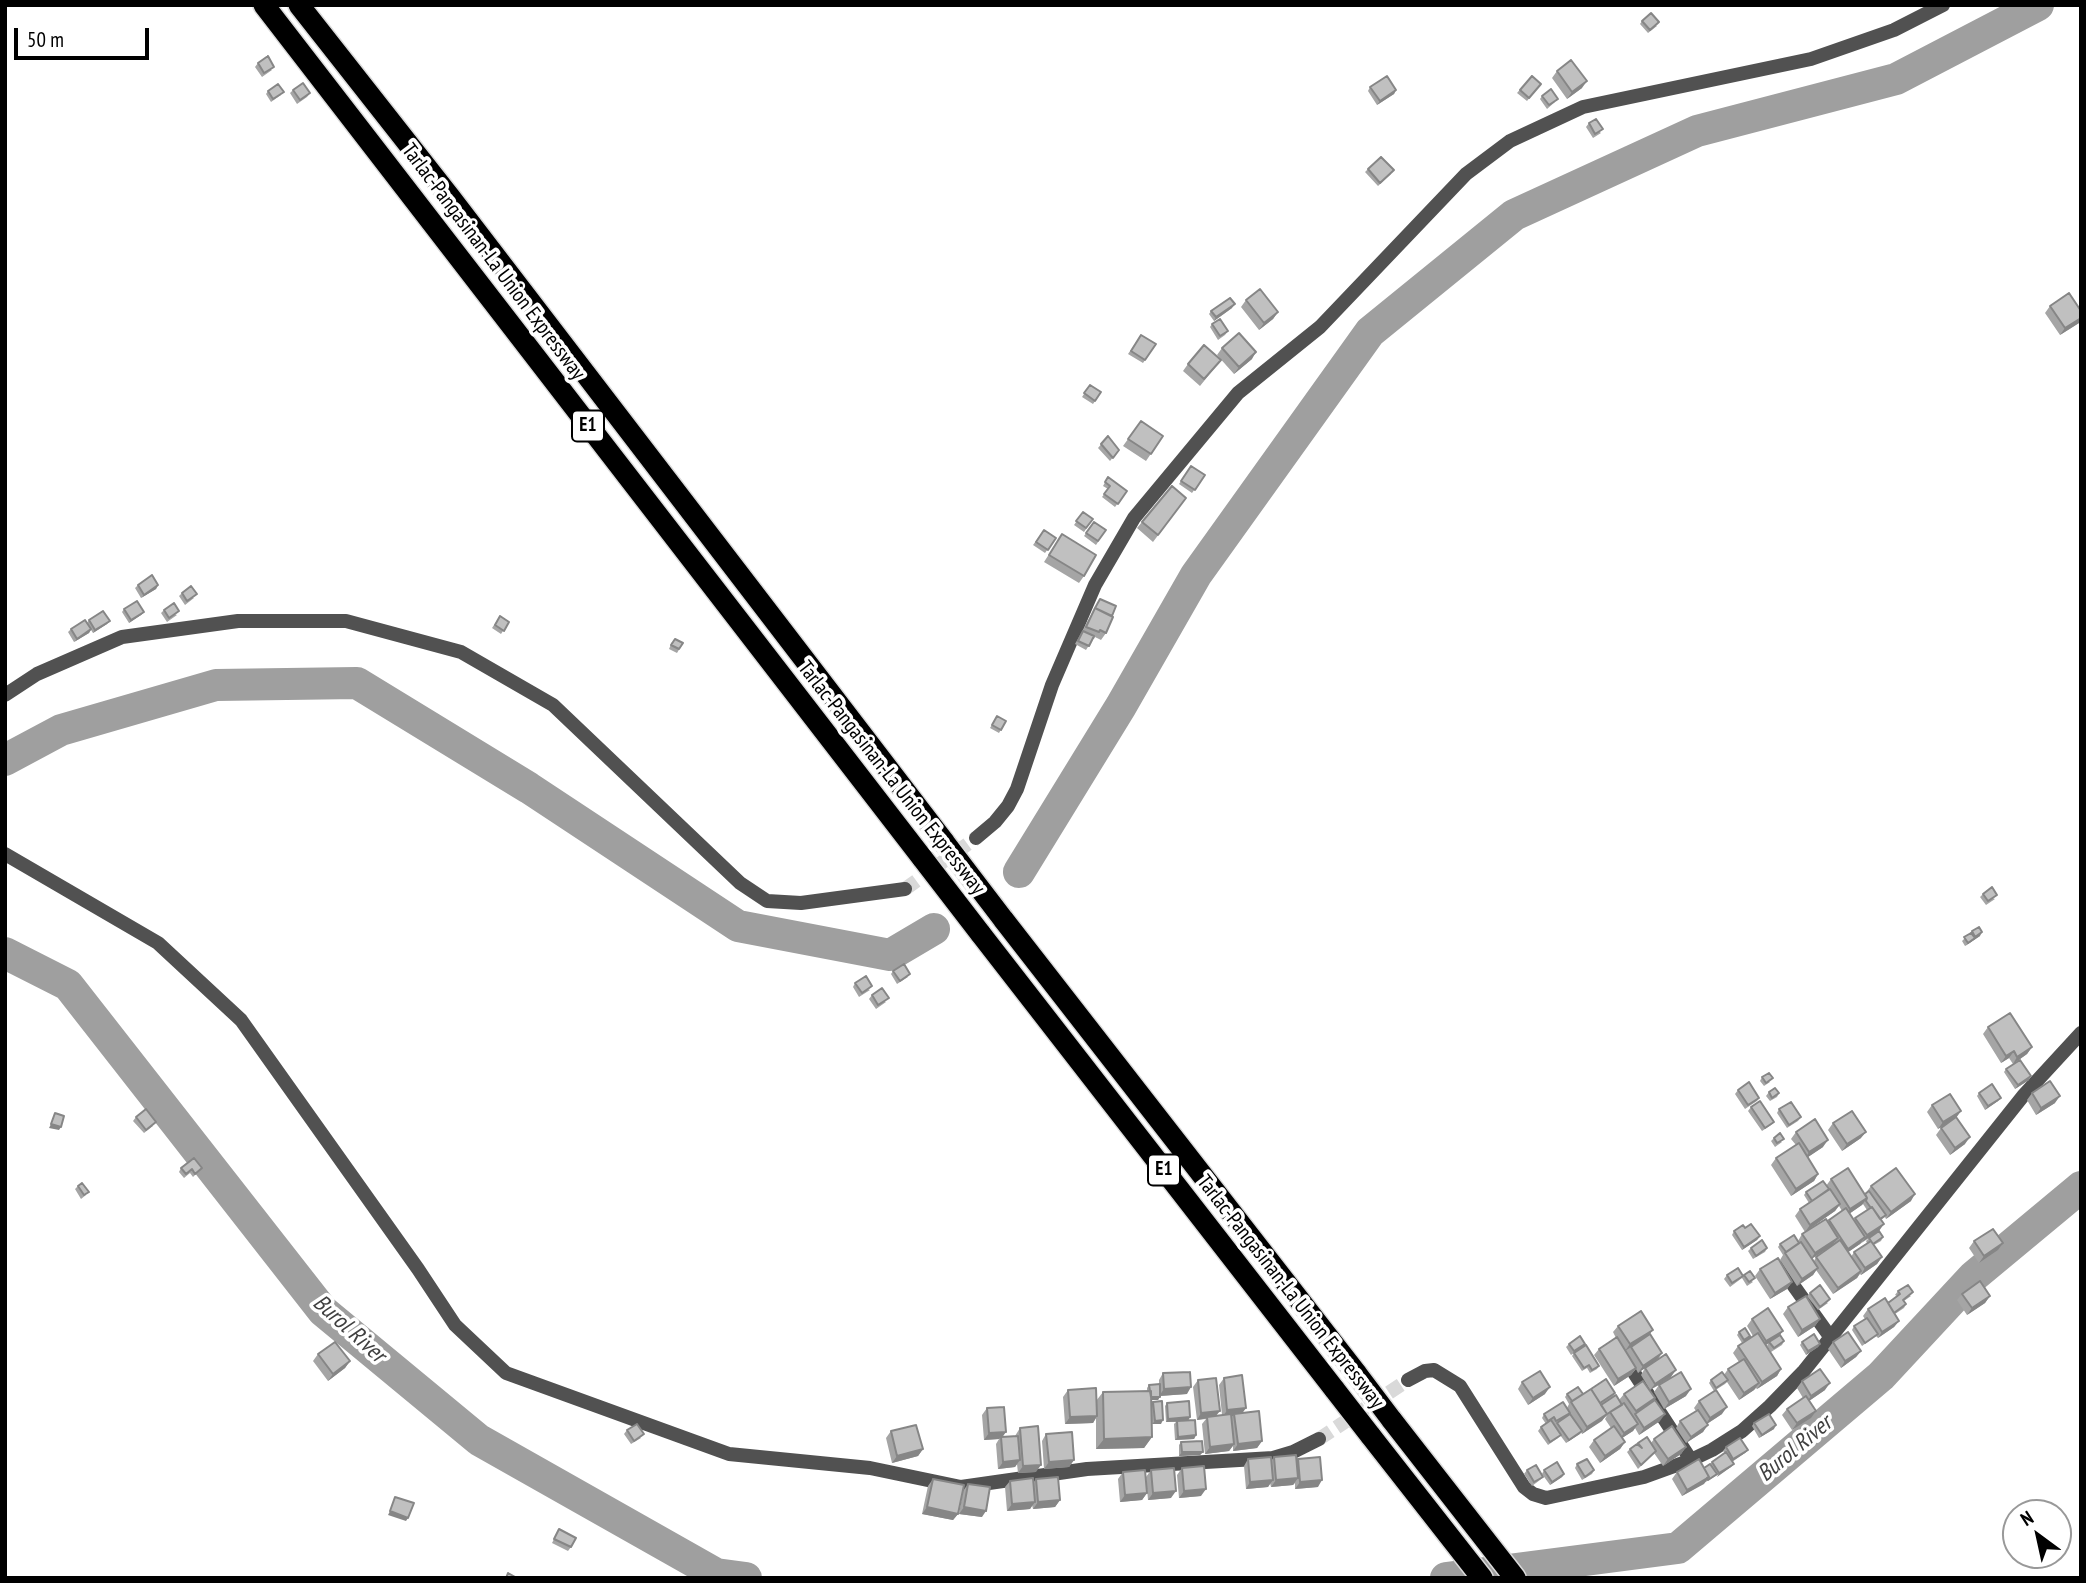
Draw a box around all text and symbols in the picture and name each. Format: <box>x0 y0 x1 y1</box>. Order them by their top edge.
scale bar <box>18 14 152 58</box>
text: 50 m <box>27 26 64 53</box>
street label: Tarlac-Pangasinan-La Union Expressway <box>396 139 590 385</box>
road number: E1 <box>572 410 604 442</box>
street label: Tarlac-Pangasinan-La Union Expressway <box>792 656 990 900</box>
road number: E1 <box>1148 1154 1180 1186</box>
street label: Tarlac-Pangasinan-La Union Expressway <box>1191 1170 1389 1414</box>
water label: Burol River <box>307 1289 391 1369</box>
water label: Burol River <box>1752 1410 1838 1488</box>
north arrow <box>2002 1499 2072 1569</box>
text: N <box>2016 1505 2037 1531</box>

